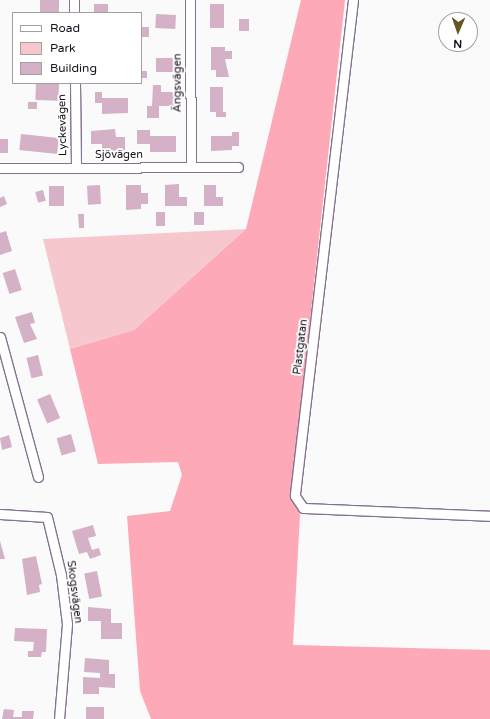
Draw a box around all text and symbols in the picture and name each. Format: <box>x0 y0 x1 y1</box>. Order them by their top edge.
legend <box>12 12 142 84</box>
north arrow <box>438 12 478 52</box>
text: Road <box>50 21 80 35</box>
text: N <box>453 37 462 50</box>
text: Park <box>50 41 76 55</box>
street label: Ängsvägen <box>171 54 185 112</box>
text: Building <box>50 61 97 75</box>
street label: Lyckevägen <box>56 94 70 156</box>
street label: Sjövägen <box>95 148 143 162</box>
street label: Plastgatan <box>291 319 311 375</box>
street label: Skogsvägen <box>64 560 84 624</box>

